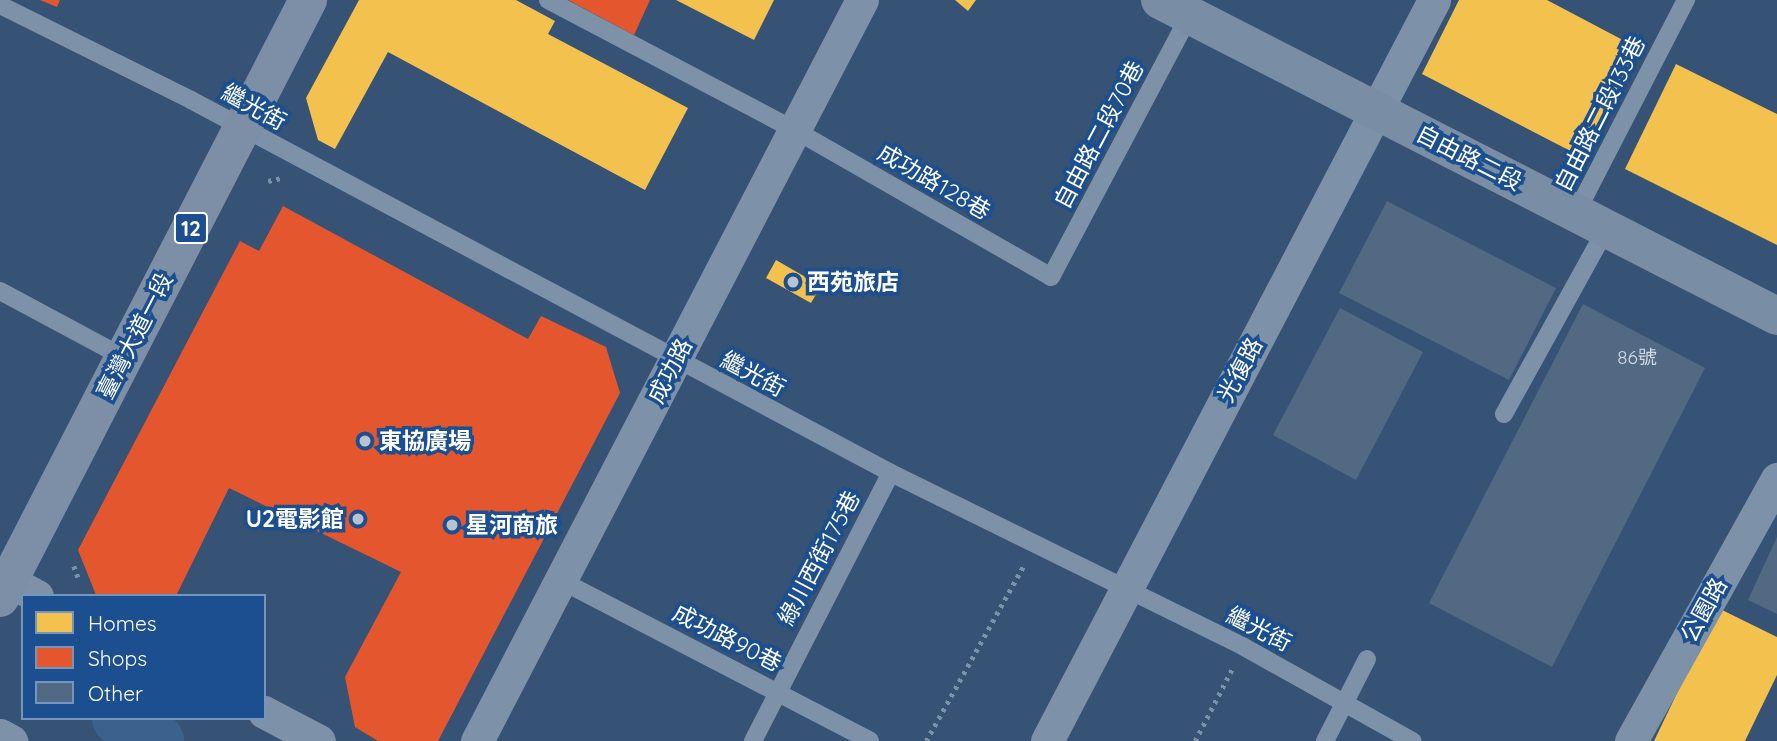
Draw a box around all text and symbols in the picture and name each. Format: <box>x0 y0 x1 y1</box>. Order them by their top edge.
street label: 自由路二段133巷 <box>1549 32 1651 196</box>
street label: 自由路二段70巷 <box>1048 56 1150 214</box>
street label: 繼光街 <box>217 78 291 136</box>
street label: 自由路二段 <box>1412 120 1526 196</box>
street label: 成功路128巷 <box>873 139 995 225</box>
road number: 12 <box>174 210 208 246</box>
street label: 臺灣大道一段 <box>91 268 179 404</box>
place label: 西苑旅店 <box>807 268 899 296</box>
marker: 西苑旅店 <box>785 274 801 290</box>
street label: 光復路 <box>1212 333 1268 407</box>
street label: 成功路 <box>642 334 698 408</box>
street label: 繼光街 <box>716 346 790 402</box>
house number: 86號 <box>1617 347 1657 369</box>
place label: 東協廣場 <box>379 427 471 455</box>
marker: 東協廣場 <box>357 433 373 449</box>
street label: 綠川西街175巷 <box>772 486 866 630</box>
place label: U2電影館 <box>246 505 344 533</box>
marker: U2電影館 <box>350 511 366 527</box>
place label: 星河商旅 <box>466 511 558 539</box>
marker: 星河商旅 <box>444 517 460 533</box>
street label: 公園路 <box>1675 573 1733 647</box>
legend <box>21 594 266 720</box>
street label: 成功路90巷 <box>668 599 786 677</box>
street label: 繼光街 <box>1222 601 1296 657</box>
text: Homes <box>88 610 157 636</box>
text: Shops <box>88 645 147 671</box>
text: Other <box>88 680 143 706</box>

